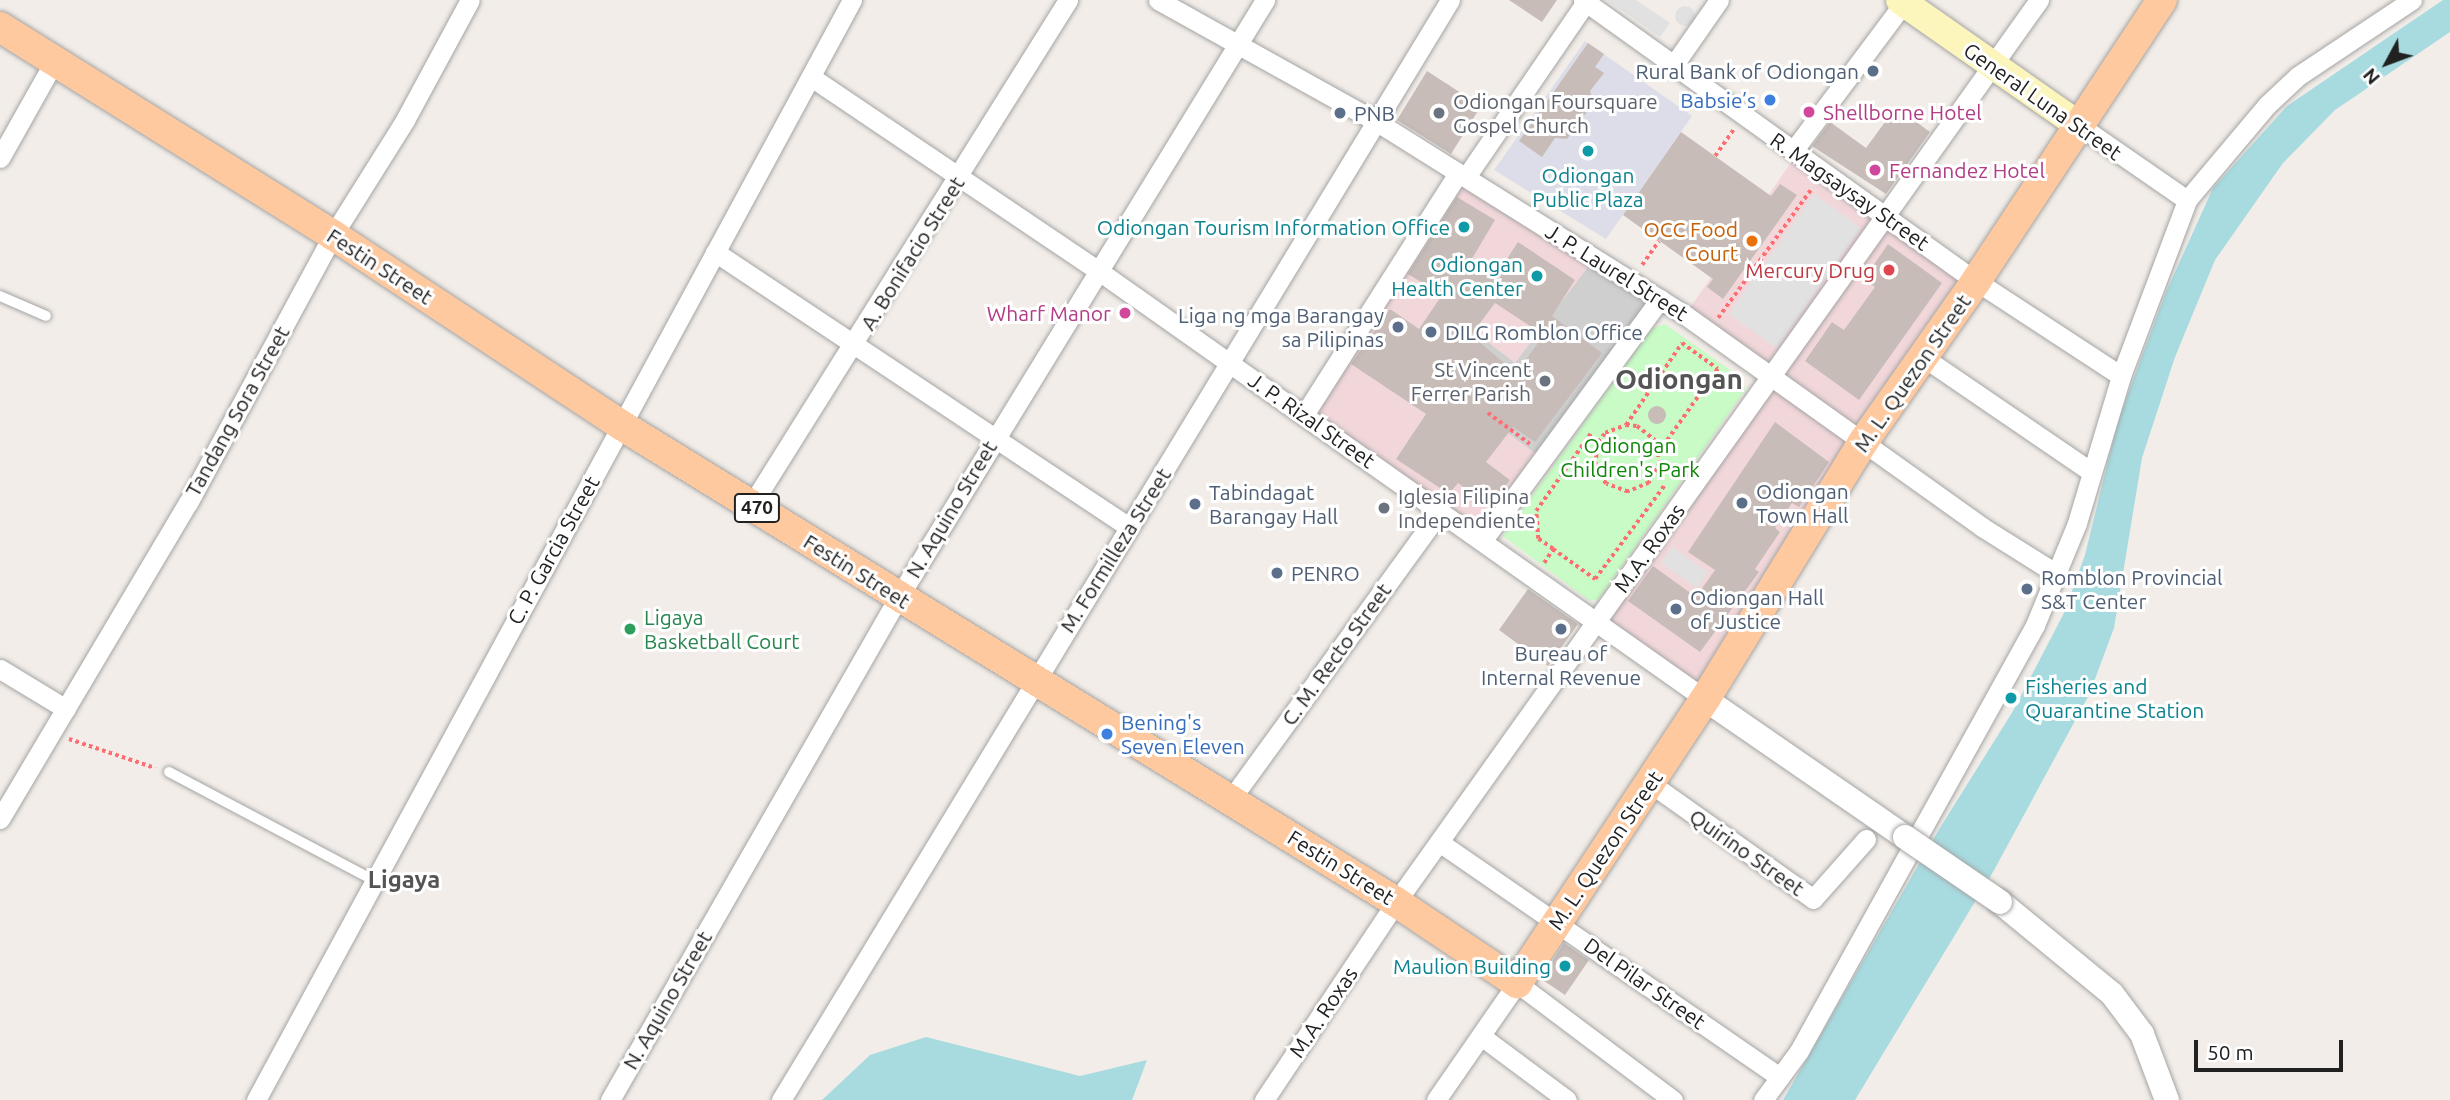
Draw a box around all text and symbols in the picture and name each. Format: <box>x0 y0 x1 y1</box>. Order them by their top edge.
north arrow <box>2352 28 2422 98</box>
street label: General Luna Street <box>1959 37 2127 165</box>
place label: Rural Bank of Odiongan <box>1635 58 1859 84</box>
marker: Rural Bank of Odiongan <box>1865 63 1881 79</box>
text: N <box>2358 64 2384 89</box>
place label: Babsie’s <box>1680 87 1756 113</box>
place label: Odiongan Foursquare Gospel Church <box>1453 88 1658 138</box>
marker: Babsie’s <box>1762 92 1778 108</box>
place label: Shellborne Hotel <box>1823 99 1982 125</box>
place label: PNB <box>1354 100 1395 126</box>
marker: Shellborne Hotel <box>1801 104 1817 120</box>
marker: PNB <box>1332 105 1348 121</box>
marker: Odiongan Foursquare Gospel Church <box>1431 105 1447 121</box>
street label: R. Magsaysay Street <box>1766 127 1934 255</box>
marker: Odiongan Public Plaza <box>1580 143 1596 159</box>
place label: Fernandez Hotel <box>1889 157 2045 183</box>
place label: Odiongan Public Plaza <box>1532 162 1644 212</box>
marker: Fernandez Hotel <box>1867 162 1883 178</box>
street label: A. Bonifacio Street <box>855 172 969 334</box>
place label: Odiongan Tourism Information Office <box>1097 214 1450 240</box>
place label: OCC Food Court <box>1644 216 1738 266</box>
street label: J. P. Laurel Street <box>1541 218 1693 326</box>
marker: Odiongan Tourism Information Office <box>1456 219 1472 235</box>
street label: Festin Street <box>323 223 437 309</box>
marker: OCC Food Court <box>1744 233 1760 249</box>
place label: Odiongan Health Center <box>1391 251 1523 301</box>
place label: Mercury Drug <box>1745 257 1875 283</box>
marker: Mercury Drug <box>1881 262 1897 278</box>
marker: Odiongan Health Center <box>1529 268 1545 284</box>
street label: M. L. Quezon Street <box>1848 289 1976 457</box>
place label: Wharf Manor <box>987 300 1111 326</box>
place label: Liga ng mga Barangay sa Pilipinas <box>1178 302 1384 352</box>
marker: Wharf Manor <box>1117 305 1133 321</box>
marker: Liga ng mga Barangay sa Pilipinas <box>1390 319 1406 335</box>
place label: DILG Romblon Office <box>1445 319 1643 345</box>
street label: Tandang Sora Street <box>180 321 294 501</box>
marker: DILG Romblon Office <box>1423 324 1439 340</box>
place label: St Vincent Ferrer Parish <box>1411 356 1531 406</box>
district label: Odiongan <box>1615 362 1743 396</box>
street label: J. P. Rizal Street <box>1244 367 1380 473</box>
marker: St Vincent Ferrer Parish <box>1537 373 1553 389</box>
park label: Odiongan Children's Park <box>1560 432 1700 482</box>
street label: N. Aquino Street <box>900 436 1002 582</box>
street label: M. Formilleza Street <box>1054 463 1176 637</box>
street label: C. P. Garcia Street <box>502 471 604 629</box>
place label: Odiongan Town Hall <box>1756 478 1849 528</box>
place label: Tabindagat Barangay Hall <box>1209 479 1338 529</box>
place label: Iglesia Filipina Independiente <box>1398 483 1536 533</box>
road number: 470 <box>732 492 782 524</box>
marker: Odiongan Town Hall <box>1734 495 1750 511</box>
marker: Tabindagat Barangay Hall <box>1187 496 1203 512</box>
street label: M.A. Roxas <box>1608 499 1690 597</box>
marker: Iglesia Filipina Independiente <box>1376 500 1392 516</box>
street label: Festin Street <box>799 528 915 614</box>
place label: PENRO <box>1291 560 1360 586</box>
place label: Romblon Provincial S&T Center <box>2041 564 2223 614</box>
marker: PENRO <box>1269 565 1285 581</box>
street label: C. M. Recto Street <box>1276 578 1396 730</box>
marker: Romblon Provincial S&T Center <box>2019 581 2035 597</box>
place label: Odiongan Hall of Justice <box>1690 584 1824 634</box>
marker: Odiongan Hall of Justice <box>1668 601 1684 617</box>
place label: Ligaya Basketball Court <box>644 604 800 654</box>
marker: Ligaya Basketball Court <box>622 621 638 637</box>
marker: Bureau of Internal Revenue <box>1553 621 1569 637</box>
place label: Bureau of Internal Revenue <box>1481 640 1641 690</box>
place label: Fisheries and Quarantine Station <box>2025 673 2204 723</box>
marker: Fisheries and Quarantine Station <box>2003 690 2019 706</box>
place label: Bening's Seven Eleven <box>1121 709 1245 759</box>
marker: Bening's Seven Eleven <box>1099 726 1115 742</box>
street label: M. L. Quezon Street <box>1542 766 1668 934</box>
street label: Quirino Street <box>1685 803 1809 901</box>
street label: Festin Street <box>1283 824 1399 910</box>
district label: Ligaya <box>368 866 440 894</box>
street label: N. Aquino Street <box>617 926 717 1074</box>
street label: Del Pilar Street <box>1580 932 1710 1034</box>
place label: Maulion Building <box>1393 953 1551 979</box>
marker: Maulion Building <box>1557 958 1573 974</box>
street label: M.A. Roxas <box>1284 962 1362 1062</box>
scale bar <box>2198 1026 2347 1070</box>
text: 50 m <box>2207 1040 2254 1064</box>

